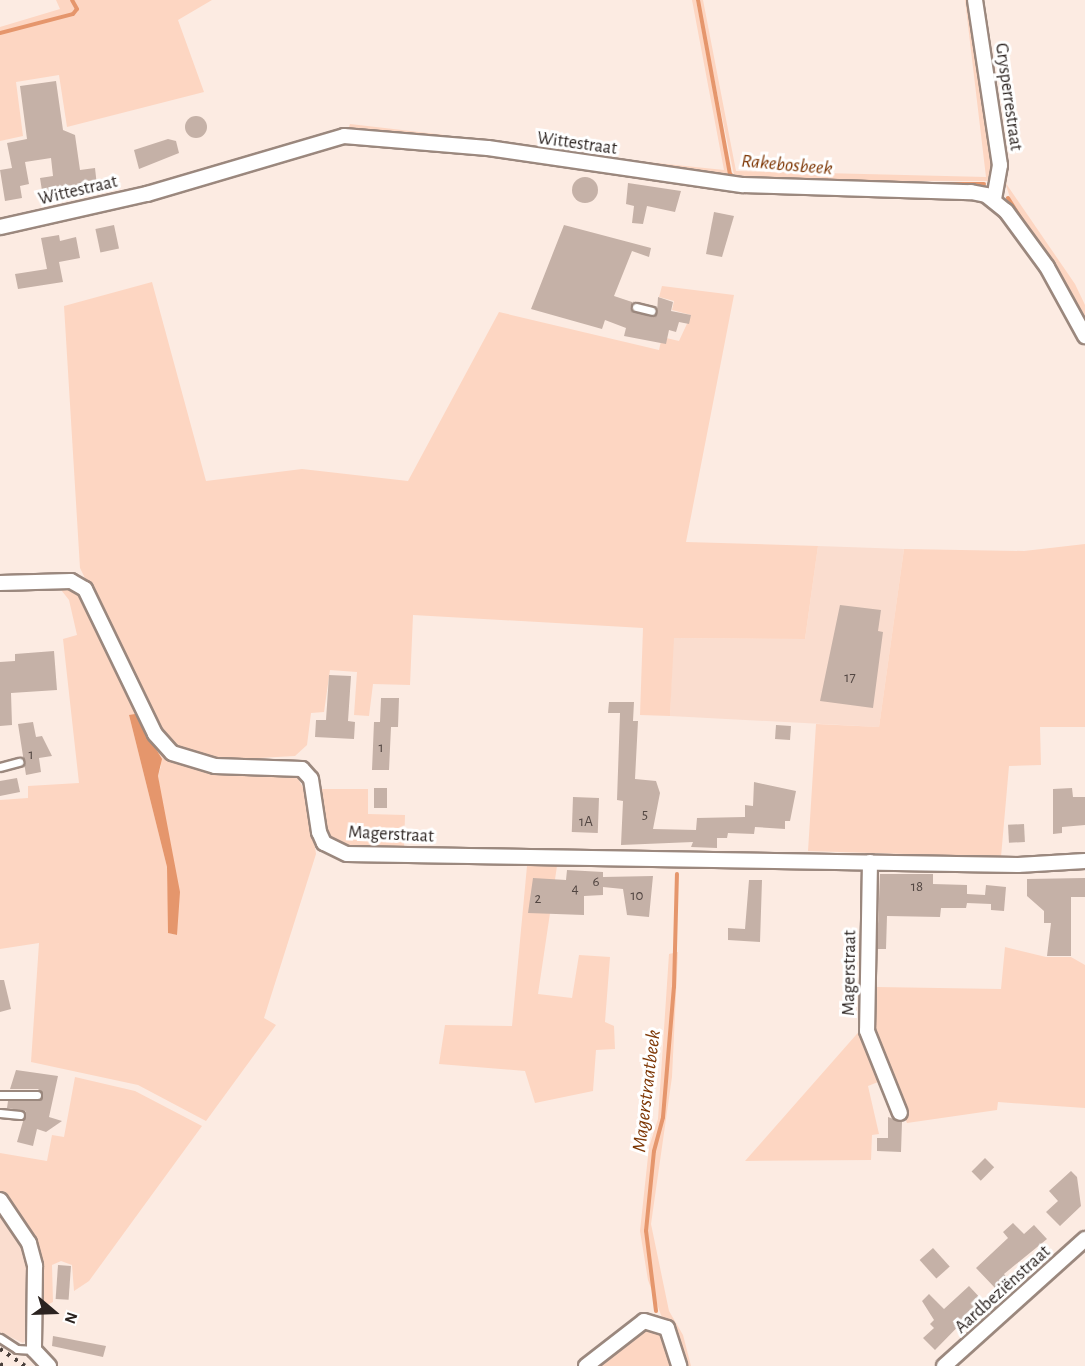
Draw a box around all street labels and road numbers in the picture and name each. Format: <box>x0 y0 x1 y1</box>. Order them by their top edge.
street label: Grysperrestraat <box>990 42 1026 152</box>
street label: Wittestraat <box>536 128 618 160</box>
street label: Wittestraat <box>36 171 120 211</box>
street label: Magerstraat <box>348 822 434 848</box>
street label: Magerstraat <box>838 930 862 1016</box>
street label: Aardbeziënstraat <box>951 1241 1055 1339</box>

